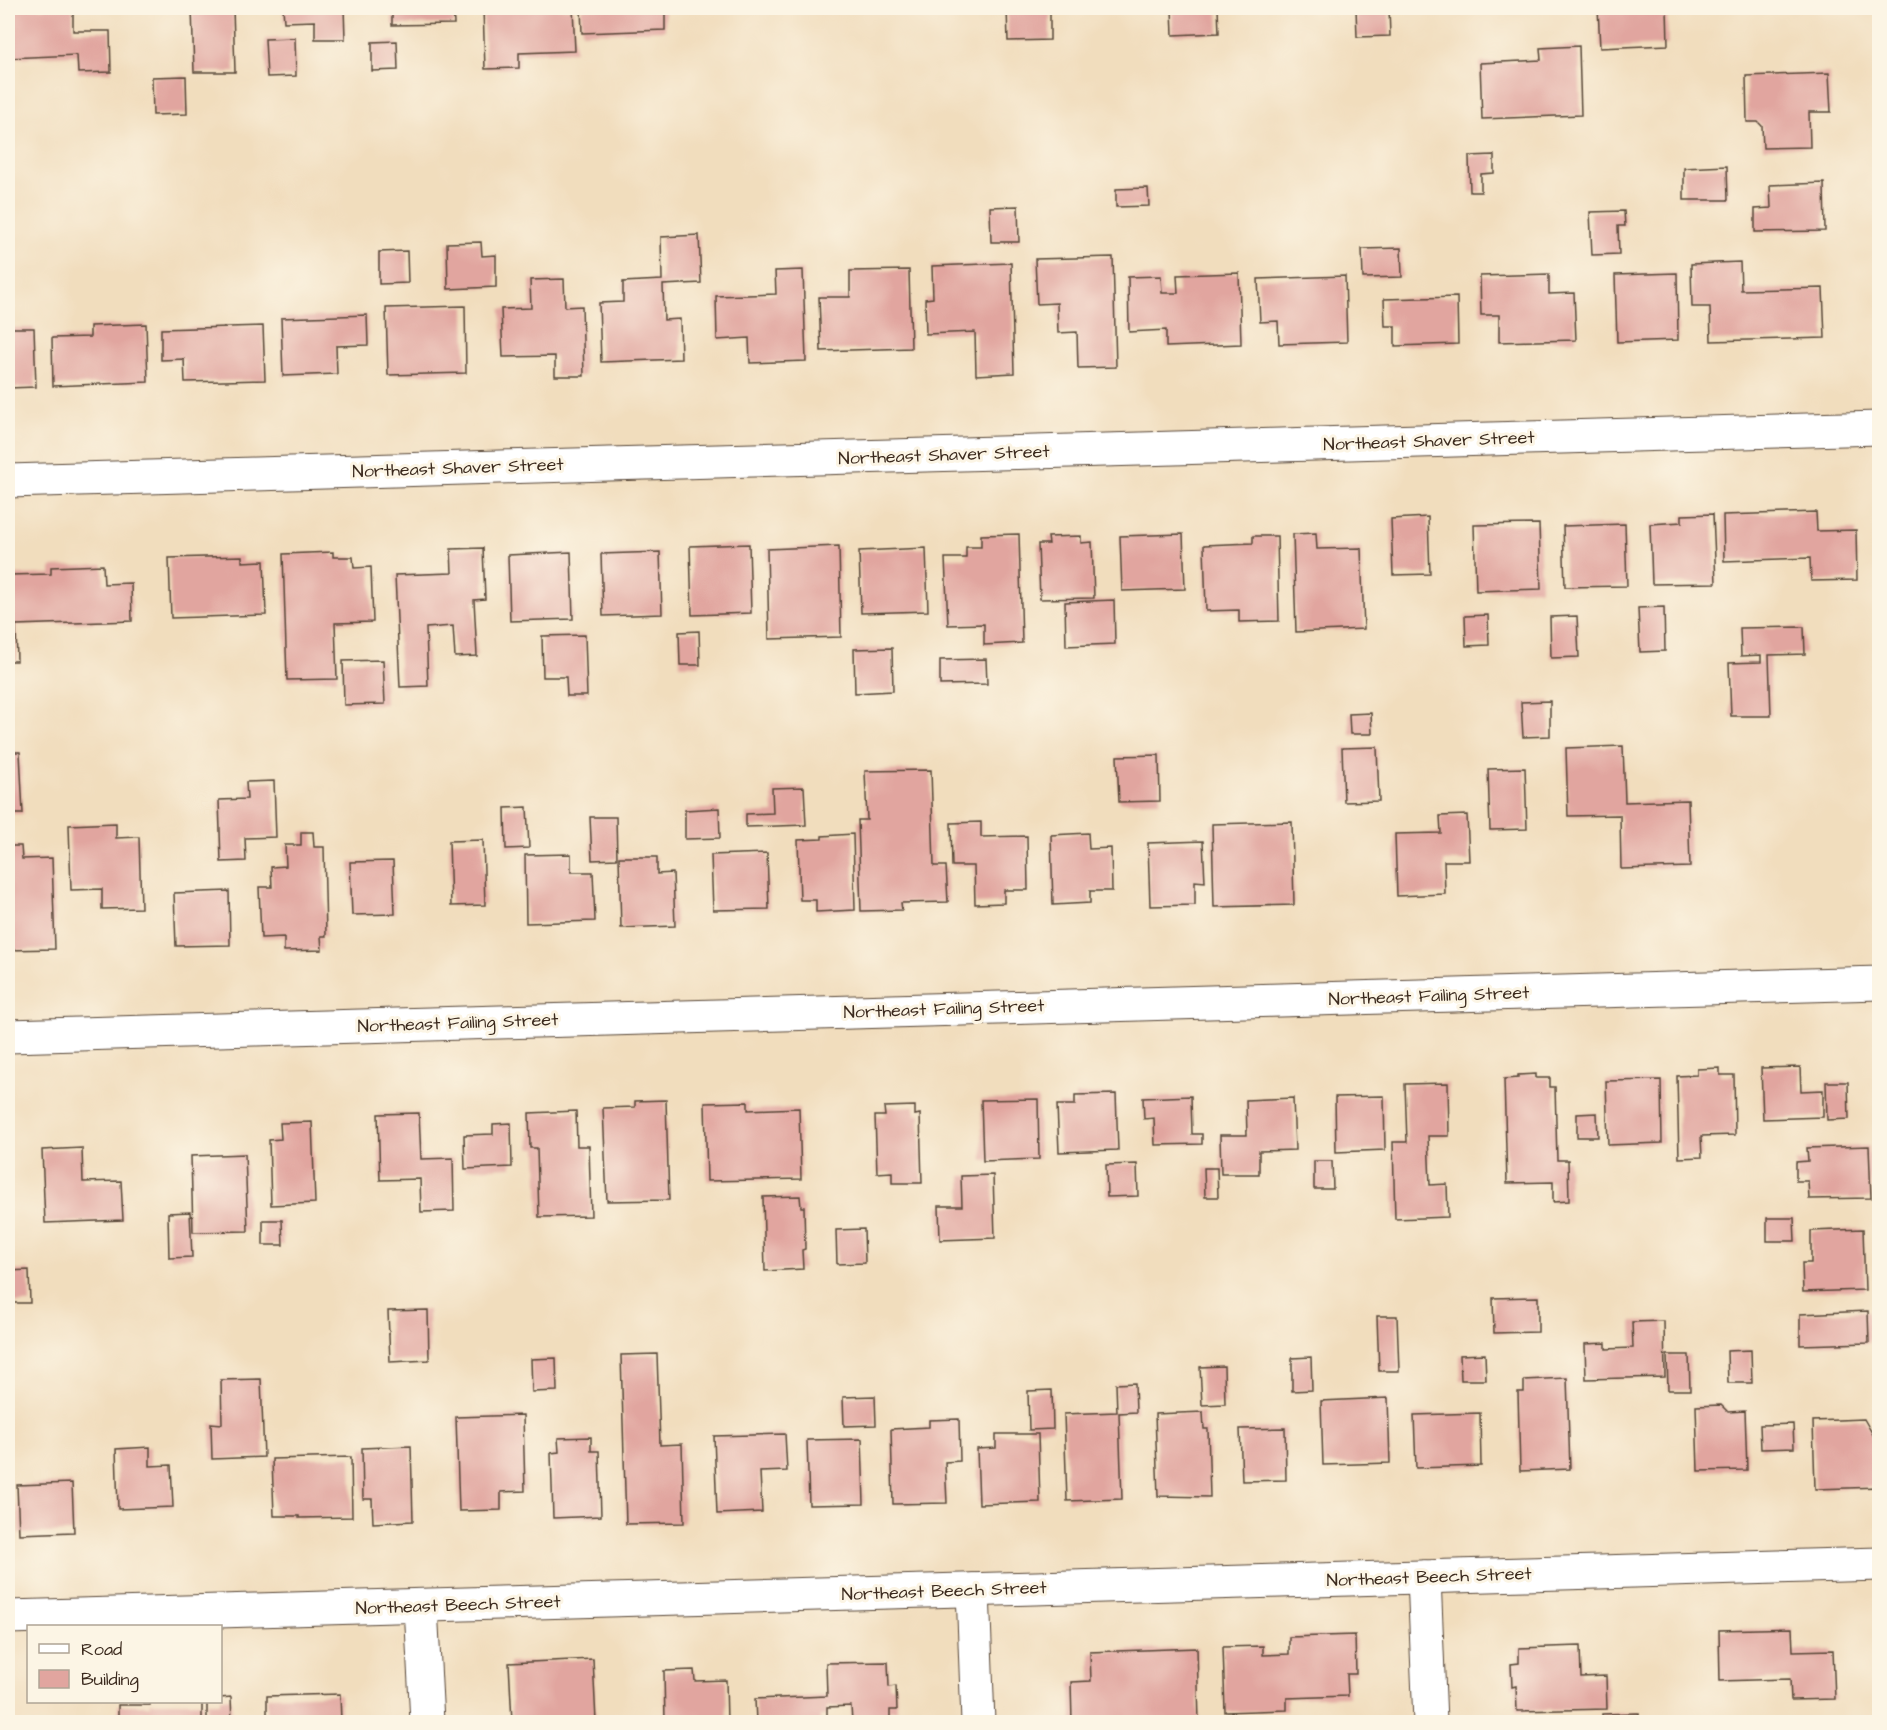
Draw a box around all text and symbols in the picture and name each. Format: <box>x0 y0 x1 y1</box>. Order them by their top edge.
street label: Northeast Shaver Street <box>1323 425 1536 457</box>
street label: Northeast Shaver Street <box>838 439 1051 471</box>
street label: Northeast Shaver Street <box>352 452 565 484</box>
street label: Northeast Failing Street <box>1328 980 1531 1013</box>
street label: Northeast Failing Street <box>843 993 1046 1026</box>
street label: Northeast Failing Street <box>357 1007 560 1040</box>
street label: Northeast Beech Street <box>1326 1561 1533 1593</box>
street label: Northeast Beech Street <box>841 1575 1048 1607</box>
street label: Northeast Beech Street <box>355 1589 562 1621</box>
legend <box>27 1625 222 1703</box>
text: Road <box>81 1637 122 1662</box>
text: Building <box>81 1667 139 1693</box>

